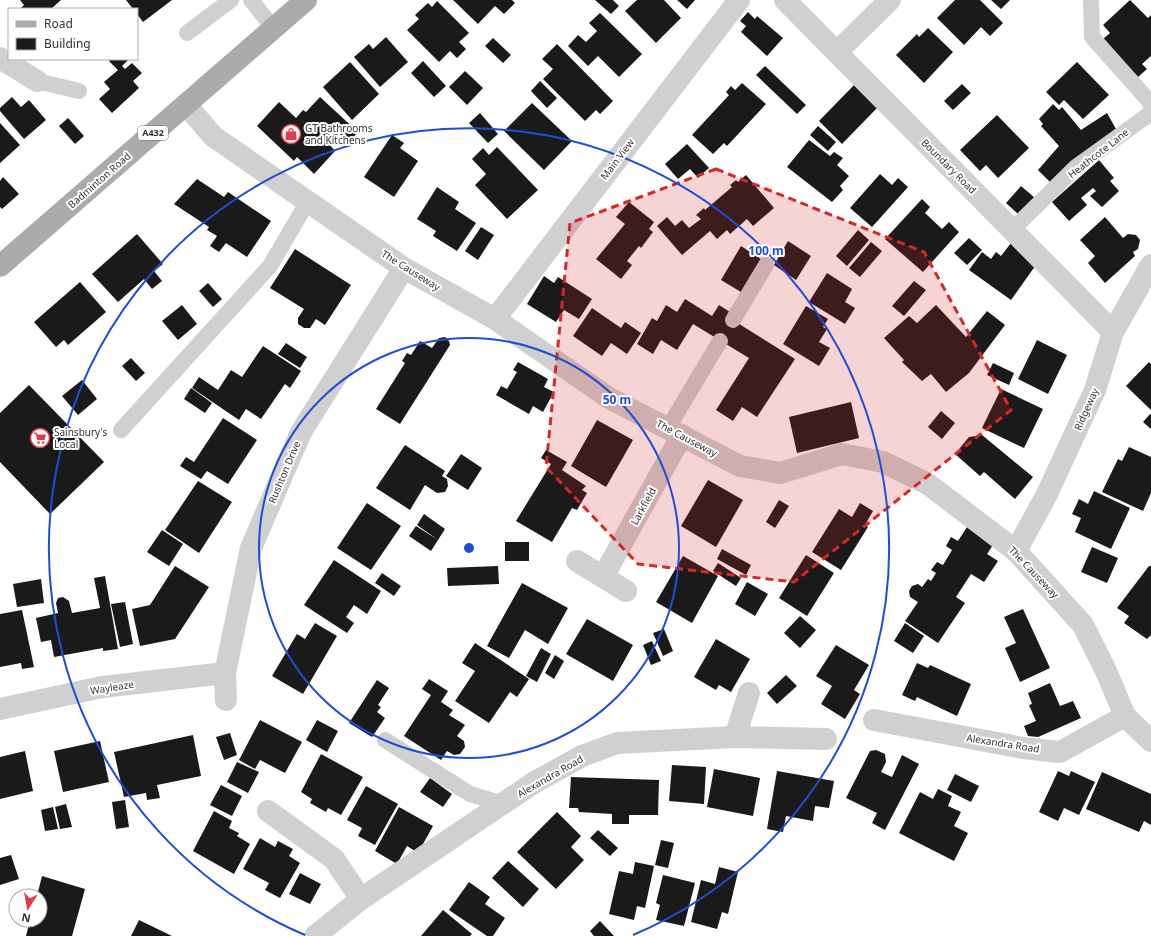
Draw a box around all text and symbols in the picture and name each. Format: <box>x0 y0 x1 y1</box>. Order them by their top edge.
legend <box>8 8 138 60</box>
text: Road <box>44 15 73 32</box>
text: Building <box>44 35 91 52</box>
place label: GT Bathrooms and Kitchens <box>305 121 373 147</box>
shop icon: GT Bathrooms and Kitchens <box>280 123 302 145</box>
street label: Heathcote Lane <box>1065 125 1132 181</box>
road number: A432 <box>138 126 168 140</box>
street label: Boundary Road <box>918 135 980 197</box>
street label: Main View <box>597 136 637 182</box>
street label: Badminton Road <box>65 149 133 211</box>
text: 100 m <box>748 242 784 259</box>
street label: The Causeway <box>379 246 444 294</box>
street label: Ridgeway <box>1070 385 1102 432</box>
text: 50 m <box>603 391 631 408</box>
street label: The Causeway <box>654 416 721 460</box>
place label: Sainsbury's Local <box>54 425 108 451</box>
supermarket icon: Sainsbury's Local <box>29 427 51 449</box>
street label: Rushton Drive <box>265 438 304 505</box>
street label: Larkfield <box>627 485 659 527</box>
centre of rings <box>462 541 476 555</box>
street label: The Causeway <box>1006 543 1063 602</box>
street label: Wayleaze <box>89 677 135 697</box>
street label: Alexandra Road <box>965 730 1041 756</box>
street label: Alexandra Road <box>515 751 585 801</box>
north arrow <box>8 888 48 928</box>
text: N <box>20 910 32 927</box>

